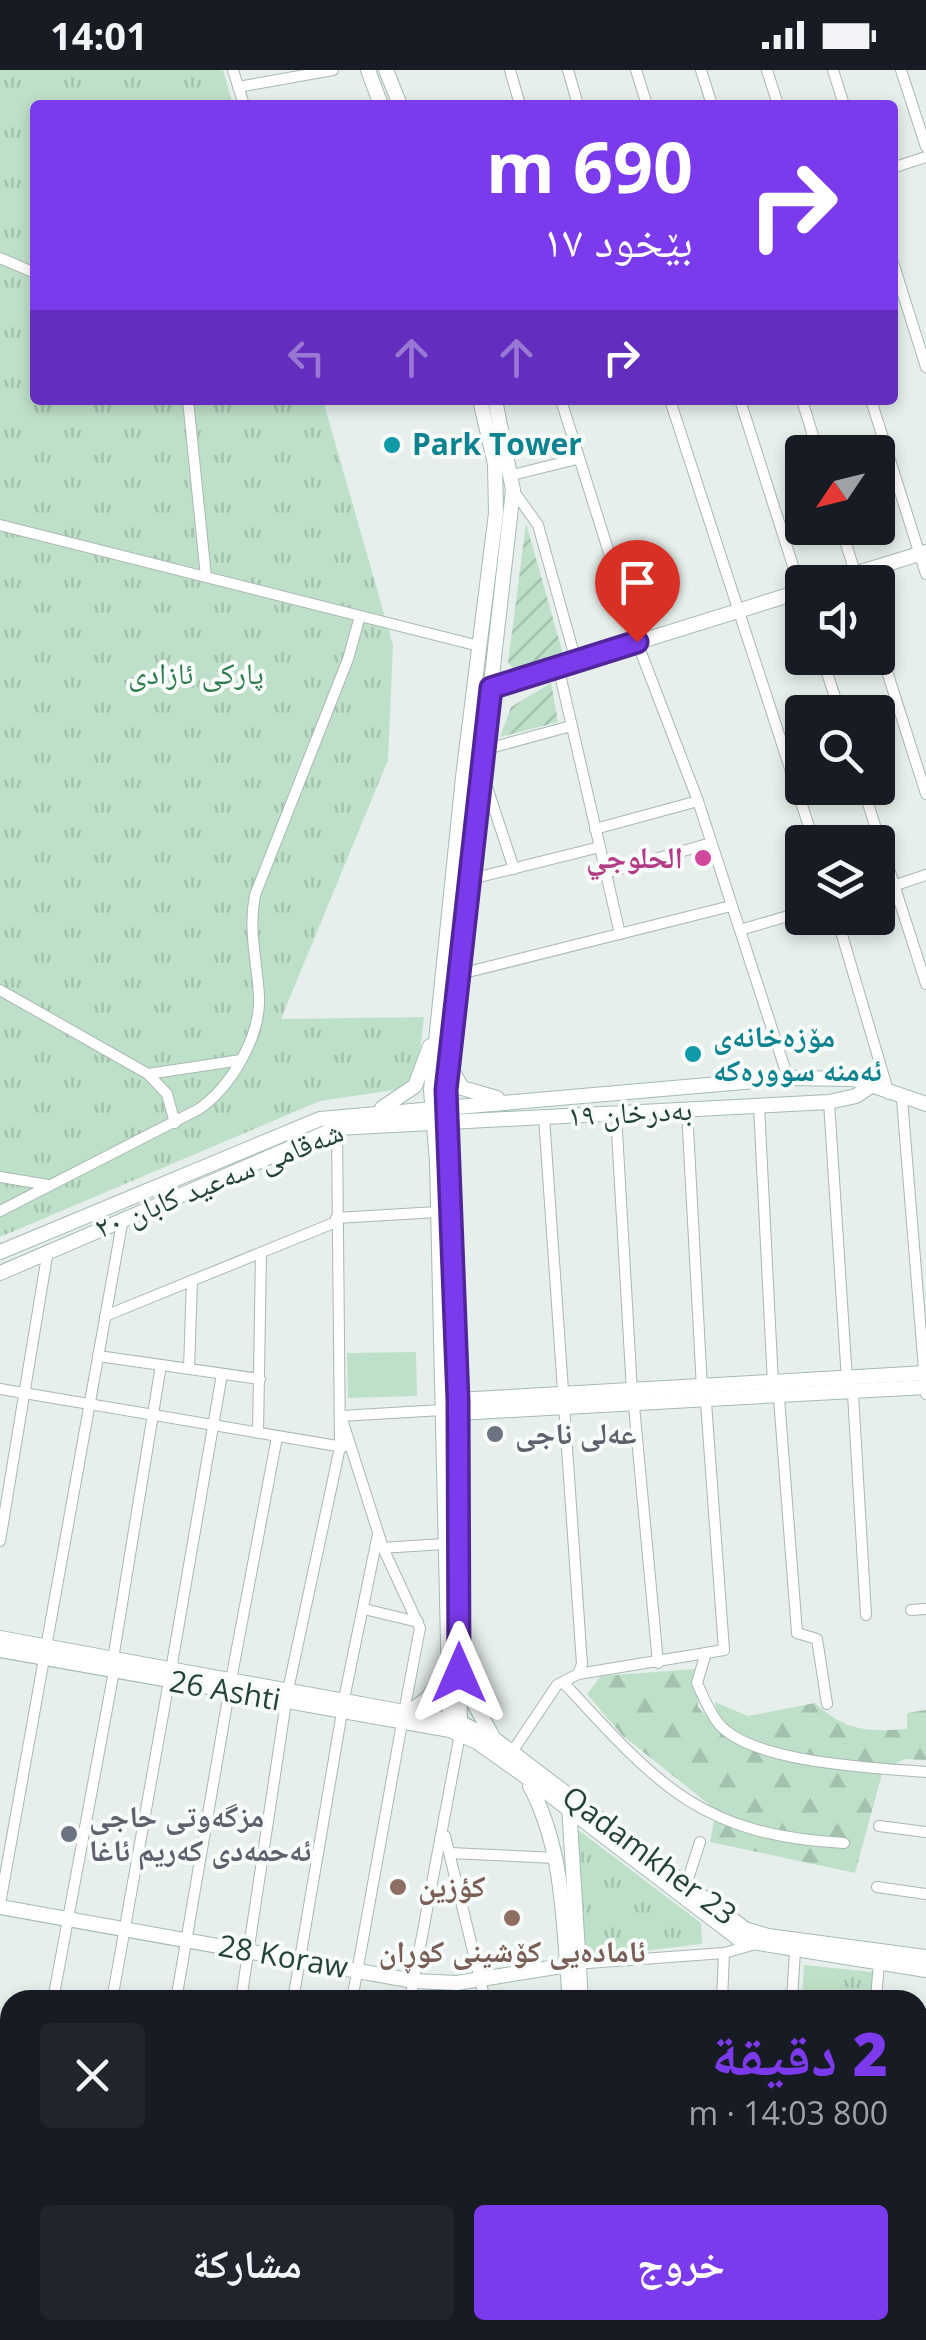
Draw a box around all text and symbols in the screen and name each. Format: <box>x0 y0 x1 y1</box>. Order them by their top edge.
text: 14:01 <box>50 9 148 61</box>
text: 690 m <box>486 118 693 214</box>
icon: right <box>728 140 858 270</box>
text: بێخود ١٧ <box>543 209 693 270</box>
icon: left <box>279 330 334 385</box>
icon: ahead <box>384 330 439 385</box>
icon: ahead <box>489 330 544 385</box>
icon: right <box>594 330 649 385</box>
place label: Park Tower <box>412 423 582 464</box>
marker: Park Tower <box>381 434 403 456</box>
north arrow <box>785 435 895 545</box>
map controls <box>785 435 895 935</box>
pin <box>595 540 680 643</box>
icon: arrive <box>610 555 665 610</box>
button: sound <box>785 565 895 675</box>
park label: پارکی ئازادی <box>128 652 264 693</box>
button: search <box>785 695 895 805</box>
button: layers <box>785 825 895 935</box>
place label: الحلوجي <box>586 836 683 881</box>
marker: الحلوجي <box>692 847 714 869</box>
place label: مۆزەخانەی ئەمنە سوورەکە <box>713 1015 882 1090</box>
marker: مۆزەخانەی ئەمنە سوورەکە <box>682 1043 704 1065</box>
street label: بەدرخان ١٩ <box>567 1088 693 1135</box>
street label: شەقامی سەعید کابان ٢٠ <box>88 1110 349 1247</box>
place label: عەلی ناجی <box>515 1412 637 1453</box>
marker: عەلی ناجی <box>484 1423 506 1445</box>
position arrow <box>407 1621 511 1725</box>
street label: 26 Ashti <box>167 1660 284 1719</box>
street label: Qadamkher 23 <box>554 1776 745 1934</box>
place label: مزگەوتی حاجی ئەحمەدی کەریم ئاغا <box>89 1795 311 1871</box>
marker: مزگەوتی حاجی ئەحمەدی کەریم ئاغا <box>58 1823 80 1845</box>
place label: كؤزين <box>418 1865 486 1906</box>
marker: كؤزين <box>387 1876 409 1898</box>
marker: ئامادەیی کۆشینی کوڕان <box>501 1907 523 1929</box>
street label: 28 Koraw <box>215 1924 351 1987</box>
place label: ئامادەیی کۆشینی کوڕان <box>378 1930 646 1974</box>
text: 2 دقيقة <box>711 2012 888 2094</box>
button: close <box>40 2023 145 2128</box>
text: 800 m · 14:03 <box>689 2091 888 2134</box>
button: مشاركة <box>40 2205 454 2320</box>
button: خروج <box>474 2205 888 2320</box>

